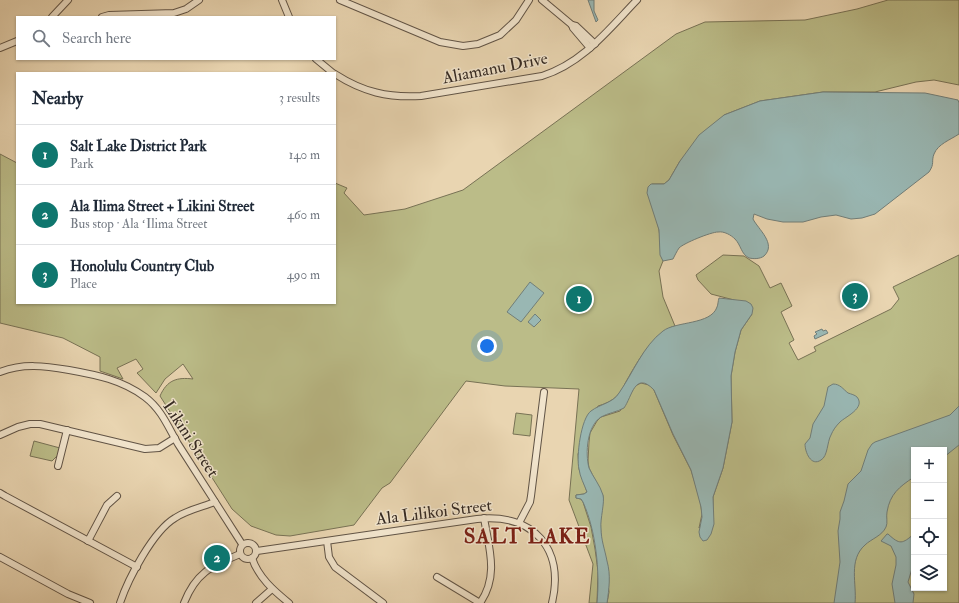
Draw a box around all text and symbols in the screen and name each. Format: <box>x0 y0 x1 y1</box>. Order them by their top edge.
search box <box>16 16 336 60</box>
icon: search <box>30 27 52 49</box>
text: Search here <box>62 29 131 48</box>
street label: Aliamanu Drive <box>440 48 549 89</box>
text: Nearby <box>32 88 83 109</box>
text: 3 results <box>279 90 320 106</box>
text: Salt Lake District Park <box>70 137 207 156</box>
text: 1 <box>43 147 47 163</box>
text: 140 m <box>289 147 320 163</box>
text: Park <box>70 156 94 172</box>
text: Ala Ilima Street + Likini Street <box>70 197 254 216</box>
text: 2 <box>42 207 48 223</box>
text: 460 m <box>287 207 320 223</box>
text: Bus stop · Ala ʻIlima Street <box>70 216 207 232</box>
text: Honolulu Country Club <box>70 257 214 276</box>
text: 3 <box>43 267 48 283</box>
text: 490 m <box>287 267 320 283</box>
text: Place <box>70 276 97 292</box>
pin: 3 <box>842 281 868 311</box>
pin: 1 <box>566 284 592 314</box>
your location <box>477 336 497 356</box>
street label: Likini Street <box>158 397 224 482</box>
map controls <box>911 447 947 591</box>
button: + <box>911 447 947 483</box>
button: − <box>911 483 947 519</box>
street label: Ala Lilikoi Street <box>374 494 494 530</box>
button: locate <box>911 519 947 555</box>
district label: SALT LAKE <box>464 523 590 550</box>
pin: 2 <box>204 543 230 573</box>
button: layers <box>911 555 947 591</box>

